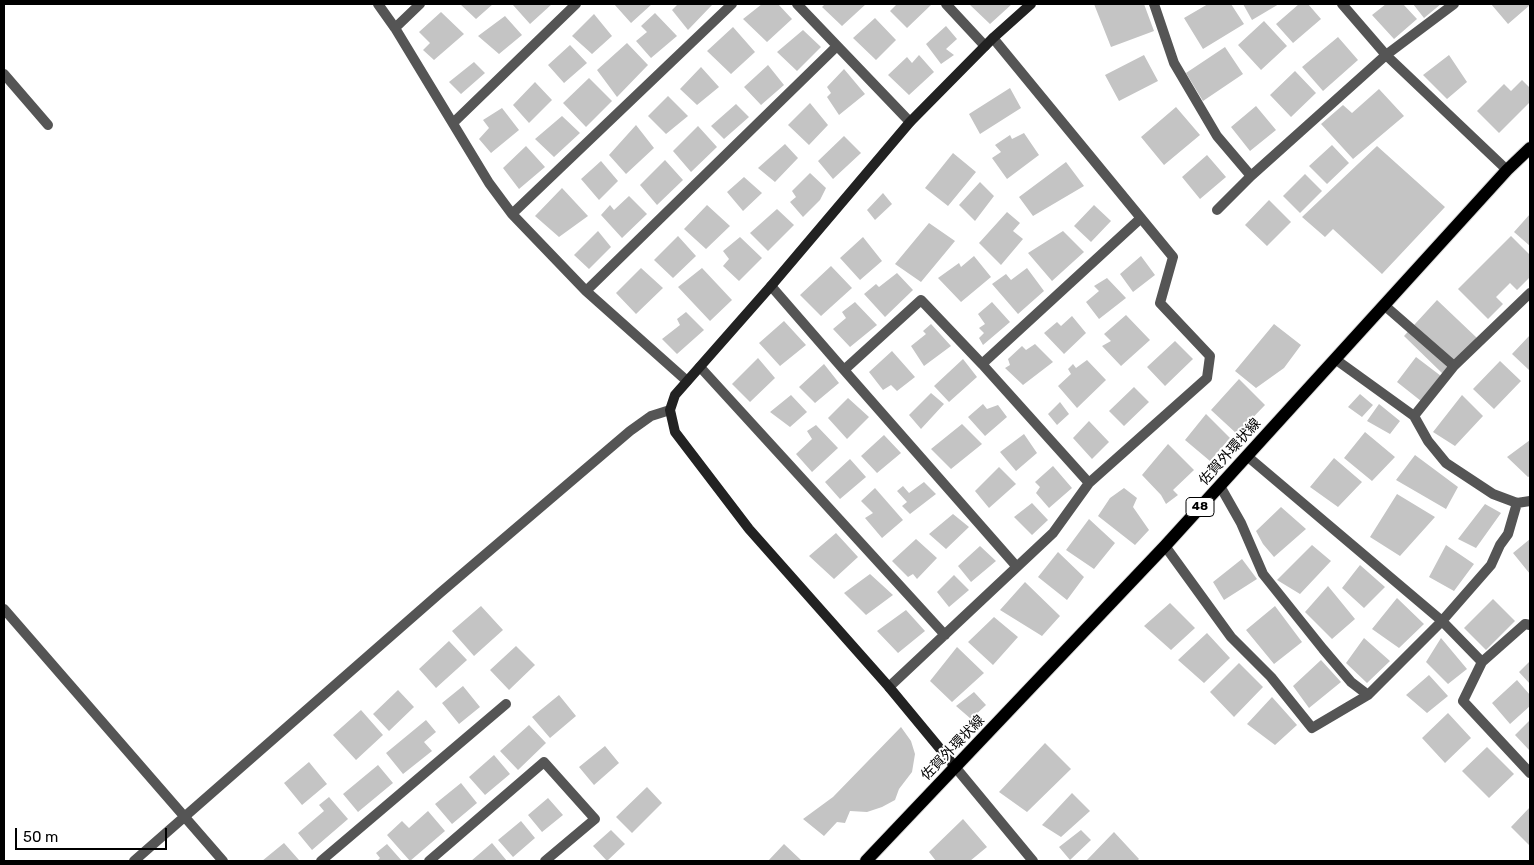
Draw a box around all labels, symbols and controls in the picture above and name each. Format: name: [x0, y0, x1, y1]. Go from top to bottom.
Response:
street label: 佐賀外環状線: [1196, 415, 1264, 489]
road number: 48: [1186, 498, 1214, 516]
street label: 佐賀外環状線: [918, 712, 988, 784]
scale bar: [18, 818, 170, 850]
text: 50 m: [23, 828, 58, 846]

